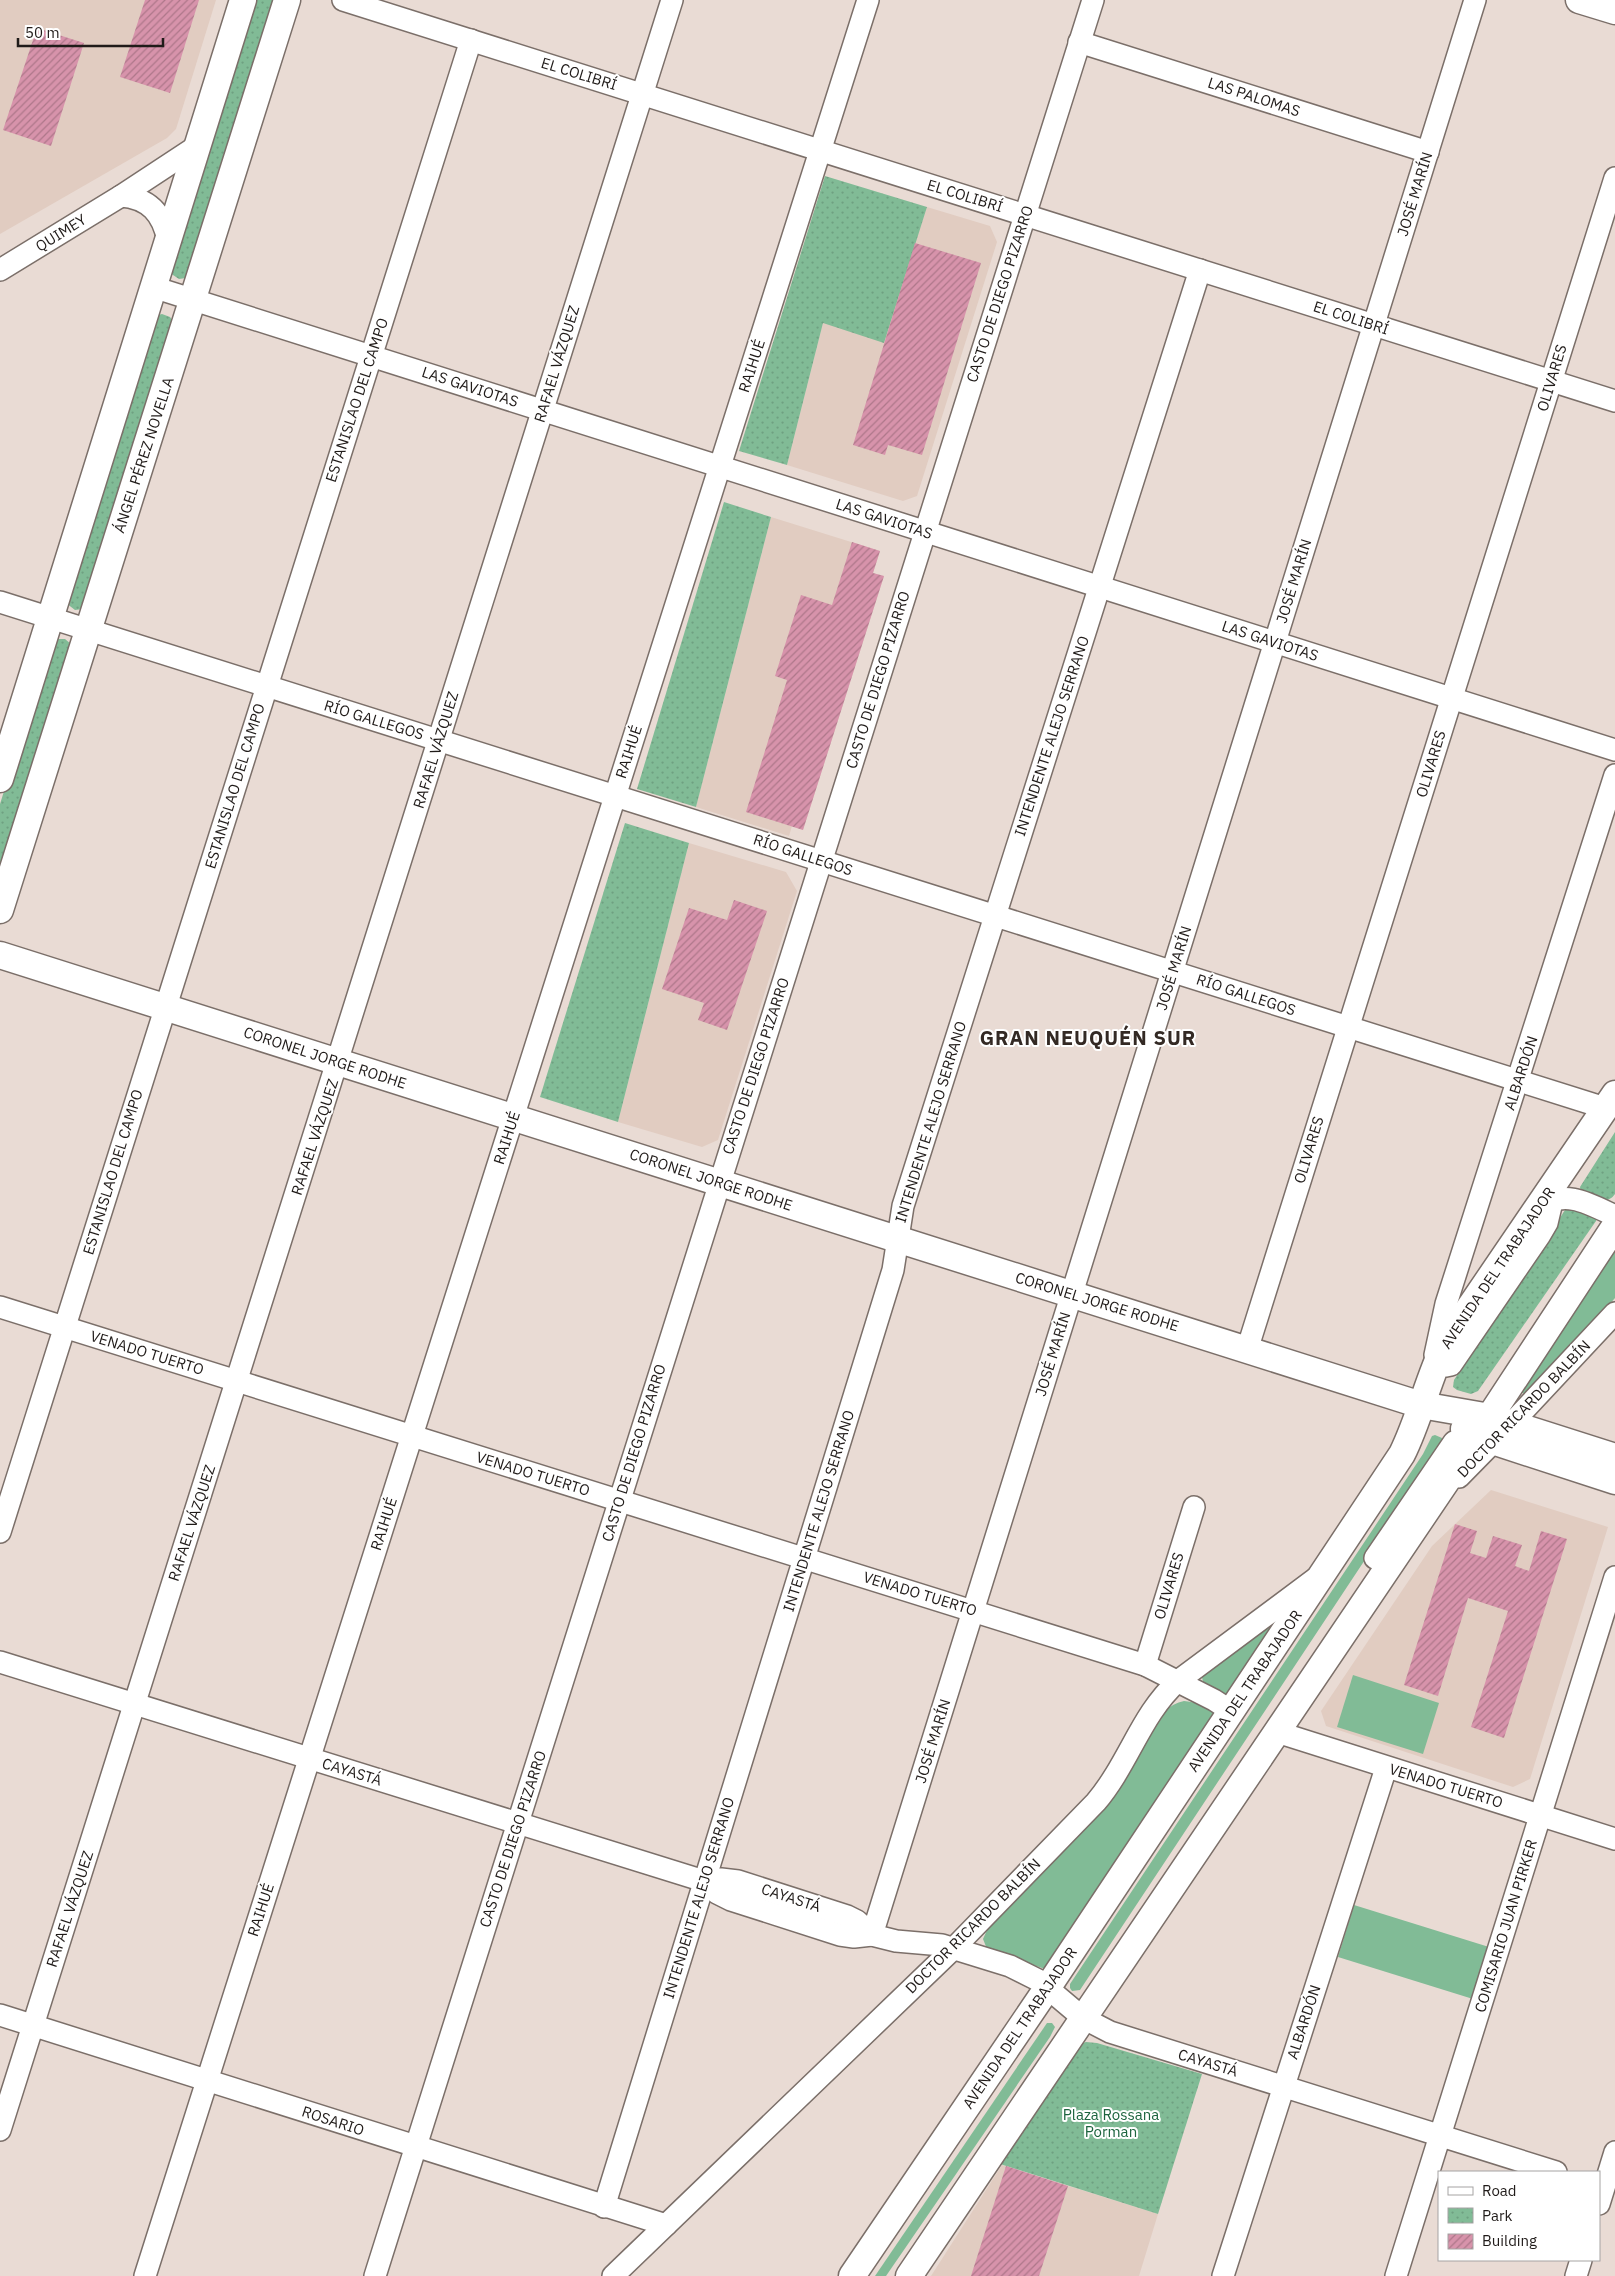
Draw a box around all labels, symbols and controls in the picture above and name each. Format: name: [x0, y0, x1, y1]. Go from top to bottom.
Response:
scale bar: [18, 15, 162, 47]
text: 50 m: [25, 23, 60, 42]
street label: EL COLIBRÍ: [539, 53, 619, 94]
street label: LAS PALOMAS: [1206, 73, 1303, 120]
street label: JOSÉ MARÍN: [1393, 149, 1436, 238]
street label: EL COLIBRÍ: [925, 175, 1005, 216]
street label: CASTO DE DIEGO PIZARRO: [962, 203, 1037, 385]
street label: QUIMEY: [32, 210, 90, 256]
street label: EL COLIBRÍ: [1311, 296, 1391, 339]
street label: RAFAEL VÁZQUEZ: [530, 303, 583, 425]
street label: ESTANISLAO DEL CAMPO: [321, 315, 392, 484]
street label: RAIHUÉ: [734, 337, 769, 395]
street label: OLIVARES: [1532, 342, 1571, 414]
street label: LAS GAVIOTAS: [419, 362, 521, 411]
street label: ÁNGEL PÉREZ NOVELLA: [109, 374, 178, 535]
street label: LAS GAVIOTAS: [833, 494, 935, 543]
street label: JOSÉ MARÍN: [1272, 536, 1315, 625]
street label: CASTO DE DIEGO PIZARRO: [841, 589, 914, 771]
street label: LAS GAVIOTAS: [1219, 616, 1321, 665]
street label: INTENDENTE ALEJO SERRANO: [1010, 633, 1093, 839]
street label: RAFAEL VÁZQUEZ: [409, 689, 462, 811]
street label: RÍO GALLEGOS: [322, 695, 426, 744]
street label: ESTANISLAO DEL CAMPO: [200, 701, 269, 871]
street label: RAIHUÉ: [611, 723, 646, 781]
street label: OLIVARES: [1411, 728, 1450, 800]
street label: RÍO GALLEGOS: [751, 830, 855, 880]
street label: JOSÉ MARÍN: [1152, 923, 1195, 1012]
street label: RÍO GALLEGOS: [1194, 970, 1298, 1020]
street label: CASTO DE DIEGO PIZARRO: [718, 975, 793, 1157]
street label: INTENDENTE ALEJO SERRANO: [891, 1019, 970, 1225]
street label: CORONEL JORGE RODHE: [241, 1022, 409, 1093]
district label: GRAN NEUQUÉN SUR: [980, 1024, 1196, 1051]
street label: ALBARDÓN: [1500, 1033, 1542, 1113]
street label: RAFAEL VÁZQUEZ: [287, 1076, 342, 1197]
street label: ESTANISLAO DEL CAMPO: [78, 1087, 147, 1257]
street label: RAIHUÉ: [489, 1109, 524, 1167]
street label: OLIVARES: [1289, 1114, 1328, 1186]
street label: CORONEL JORGE RODHE: [627, 1144, 795, 1215]
street label: AVENIDA DEL TRABAJADOR: [1436, 1183, 1559, 1352]
street label: CORONEL JORGE RODHE: [1013, 1268, 1181, 1335]
street label: JOSÉ MARÍN: [1031, 1309, 1074, 1398]
street label: VENADO TUERTO: [88, 1326, 206, 1379]
street label: DOCTOR RICARDO BALBÍN: [1453, 1336, 1594, 1481]
street label: CASTO DE DIEGO PIZARRO: [597, 1362, 670, 1544]
street label: INTENDENTE ALEJO SERRANO: [779, 1408, 858, 1614]
street label: VENADO TUERTO: [474, 1447, 592, 1500]
street label: RAFAEL VÁZQUEZ: [164, 1462, 219, 1583]
street label: RAIHUÉ: [366, 1495, 401, 1553]
street label: OLIVARES: [1149, 1550, 1188, 1622]
street label: VENADO TUERTO: [861, 1567, 979, 1620]
street label: AVENIDA DEL TRABAJADOR: [1183, 1606, 1306, 1775]
street label: JOSÉ MARÍN: [911, 1696, 954, 1785]
street label: CASTO DE DIEGO PIZARRO: [475, 1748, 550, 1930]
street label: CAYASTÁ: [320, 1753, 385, 1790]
street label: VENADO TUERTO: [1387, 1759, 1505, 1812]
street label: INTENDENTE ALEJO SERRANO: [659, 1795, 738, 2001]
street label: COMISARIO JUAN PIRKER: [1470, 1837, 1541, 2015]
street label: RAFAEL VÁZQUEZ: [42, 1848, 97, 1969]
street label: DOCTOR RICARDO BALBÍN: [901, 1854, 1044, 1997]
street label: CAYASTÁ: [759, 1879, 824, 1916]
street label: RAIHUÉ: [243, 1881, 278, 1939]
street label: AVENIDA DEL TRABAJADOR: [958, 1943, 1081, 2112]
street label: ALBARDÓN: [1283, 1982, 1325, 2062]
street label: CAYASTÁ: [1176, 2044, 1241, 2081]
street label: ROSARIO: [299, 2102, 367, 2140]
park label: Plaza Rossana Porman: [1063, 2105, 1159, 2141]
legend: [1438, 2171, 1600, 2261]
text: Road: [1482, 2181, 1517, 2200]
text: Park: [1482, 2206, 1512, 2225]
text: Building: [1482, 2231, 1537, 2250]

